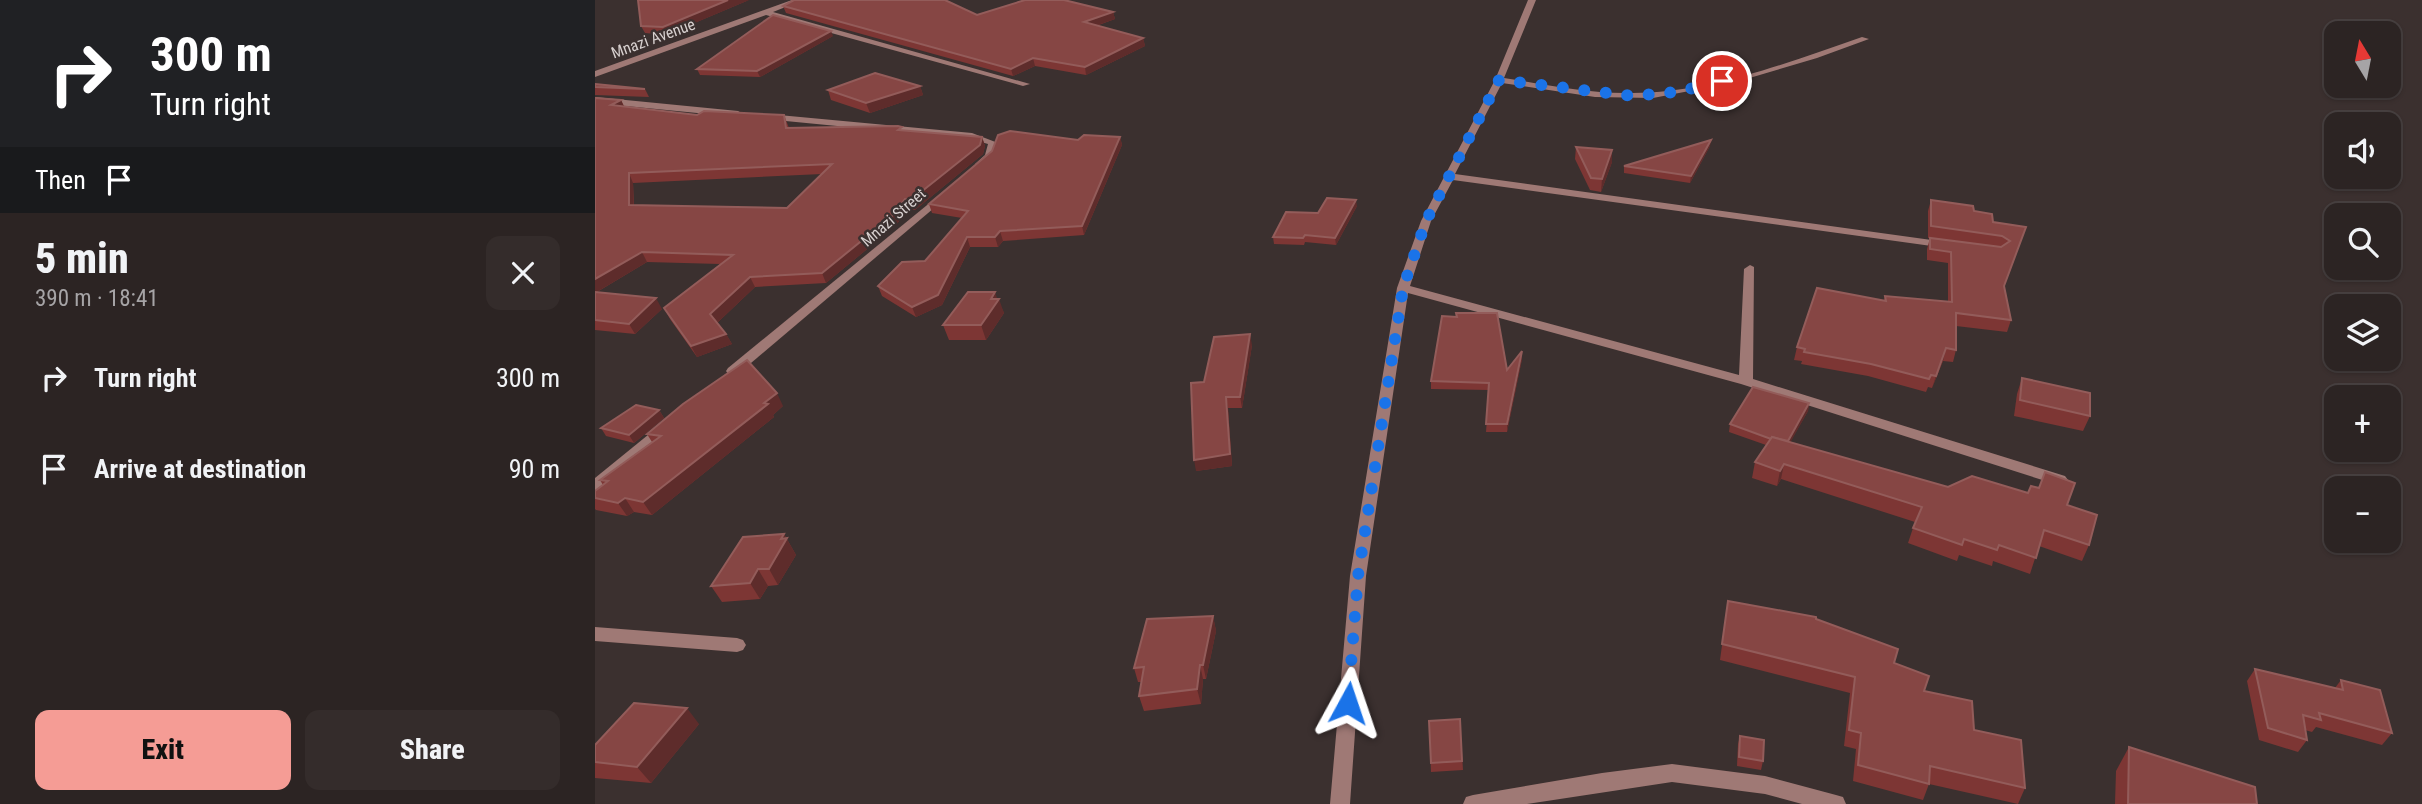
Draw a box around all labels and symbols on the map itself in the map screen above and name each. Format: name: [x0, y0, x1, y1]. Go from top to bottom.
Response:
street label: Mnazi Avenue: [609, 15, 698, 62]
north arrow: [2324, 21, 2401, 98]
pin: [1692, 51, 1752, 111]
street label: Mnazi Street: [857, 184, 930, 251]
position arrow: [1311, 666, 1385, 740]

